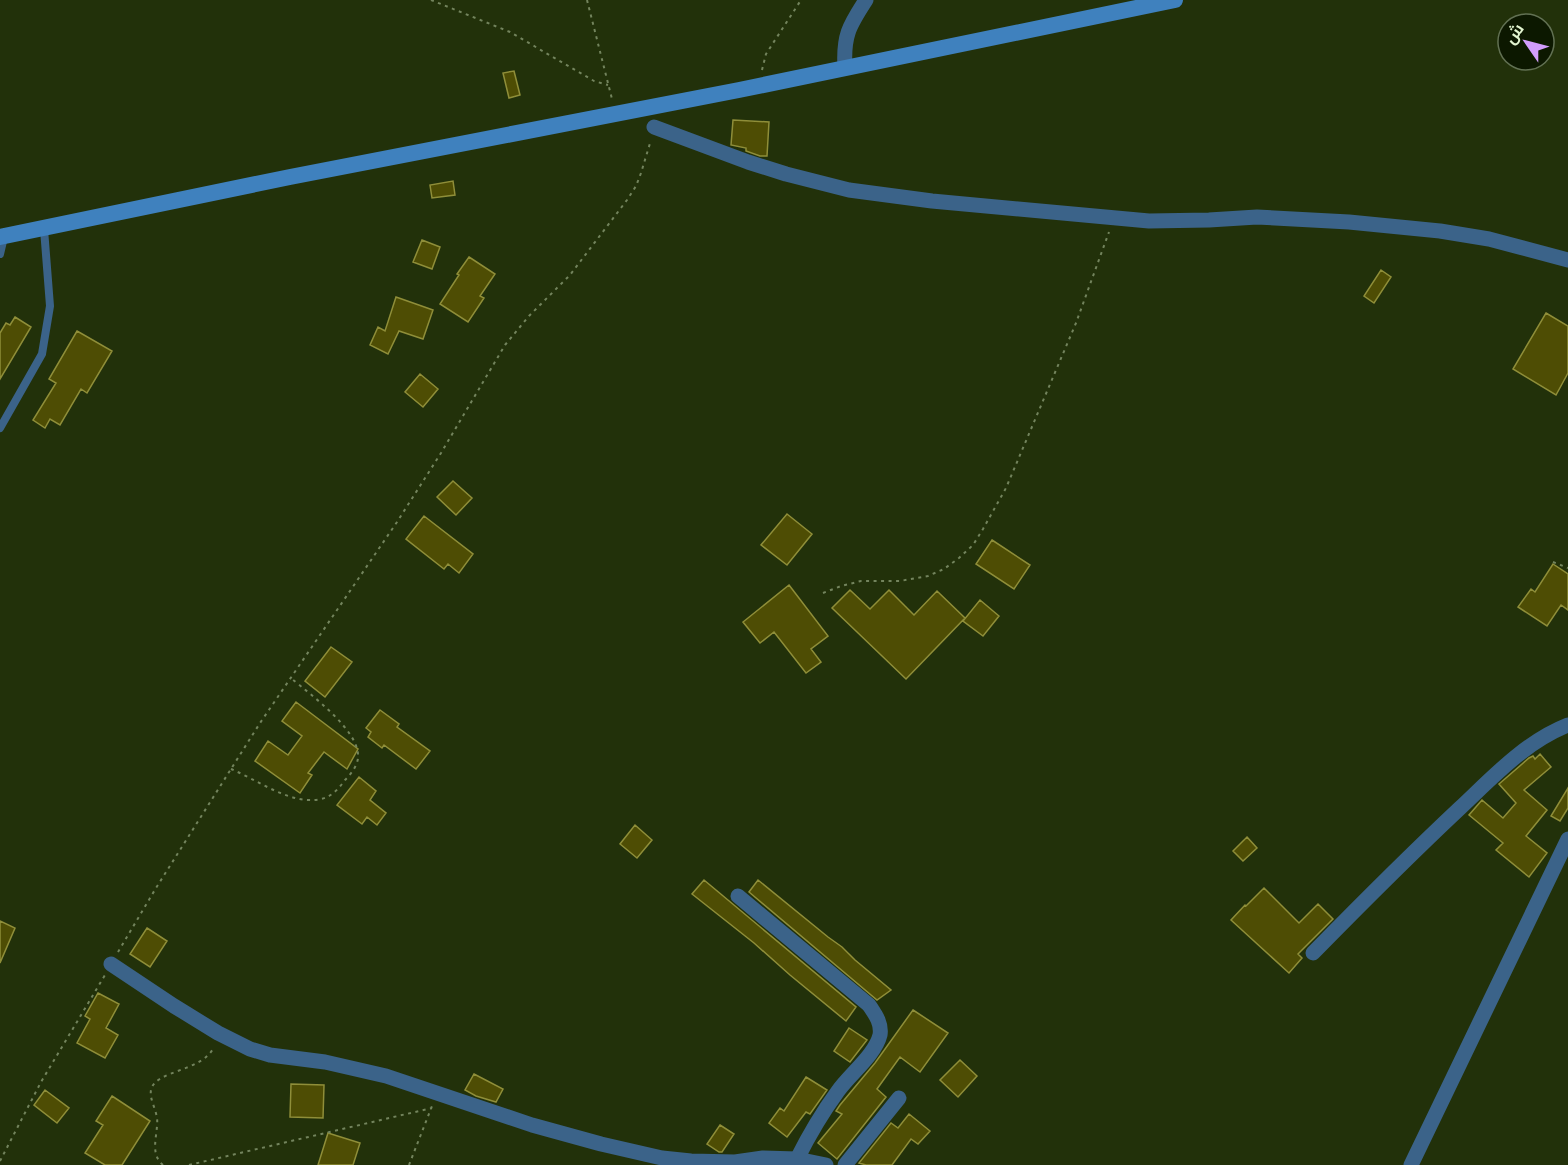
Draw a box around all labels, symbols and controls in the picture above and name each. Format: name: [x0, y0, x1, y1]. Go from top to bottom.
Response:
north arrow: [1496, 12, 1556, 72]
text: ش: [1500, 20, 1528, 48]

